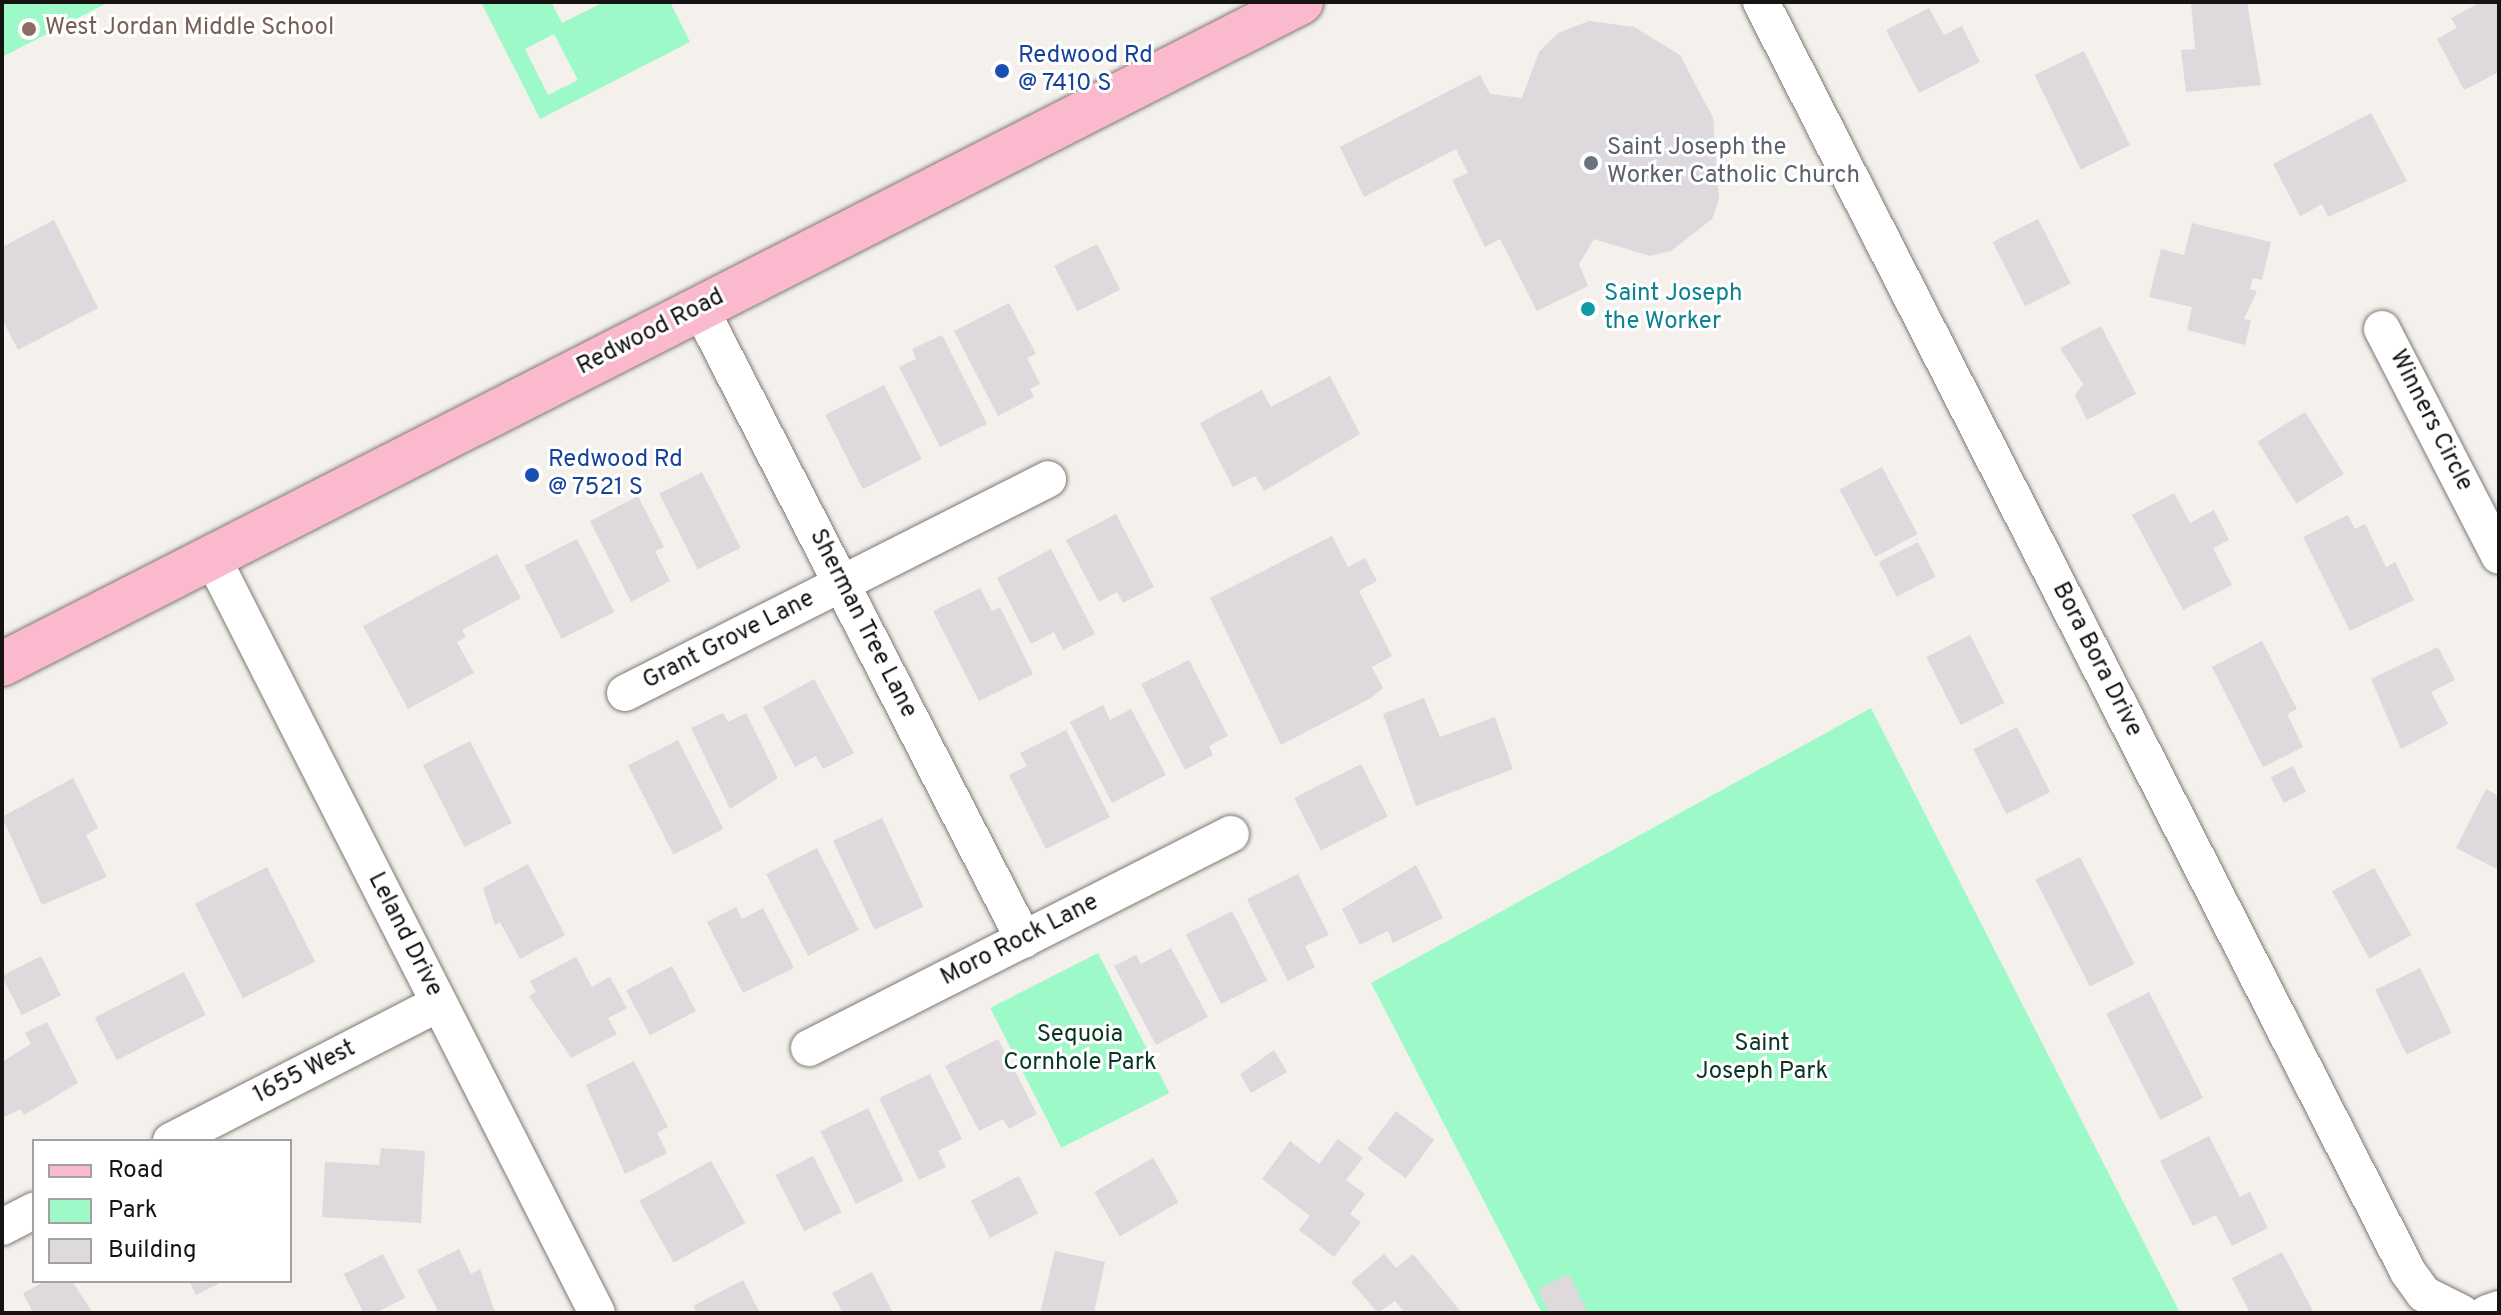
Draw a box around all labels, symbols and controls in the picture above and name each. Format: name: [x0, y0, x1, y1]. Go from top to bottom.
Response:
place label: West Jordan Middle School: [45, 15, 334, 43]
marker: West Jordan Middle School: [20, 20, 38, 38]
place label: Redwood Rd @ 7410 S: [1018, 43, 1153, 99]
marker: Redwood Rd @ 7410 S: [993, 62, 1011, 80]
place label: Saint Joseph the Worker Catholic Church: [1607, 135, 1860, 191]
marker: Saint Joseph the Worker Catholic Church: [1582, 154, 1600, 172]
place label: Saint Joseph the Worker: [1604, 281, 1742, 337]
street label: Redwood Road: [573, 284, 729, 382]
marker: Saint Joseph the Worker: [1579, 300, 1597, 318]
street label: Winners Circle: [2382, 346, 2478, 496]
place label: Redwood Rd @ 7521 S: [548, 447, 683, 503]
marker: Redwood Rd @ 7521 S: [523, 466, 541, 484]
street label: Sherman Tree Lane: [802, 524, 922, 724]
street label: Bora Bora Drive: [2045, 578, 2147, 742]
street label: Grant Grove Lane: [638, 585, 820, 697]
street label: Leland Drive: [360, 868, 448, 1002]
street label: Moro Rock Lane: [936, 889, 1104, 993]
park label: Sequoia Cornhole Park: [1003, 1022, 1157, 1078]
park label: Saint Joseph Park: [1696, 1031, 1828, 1087]
street label: 1655 West: [249, 1035, 361, 1111]
legend: [32, 1139, 292, 1283]
text: Road: [108, 1156, 164, 1186]
text: Park: [108, 1196, 158, 1226]
text: Building: [108, 1236, 197, 1266]

